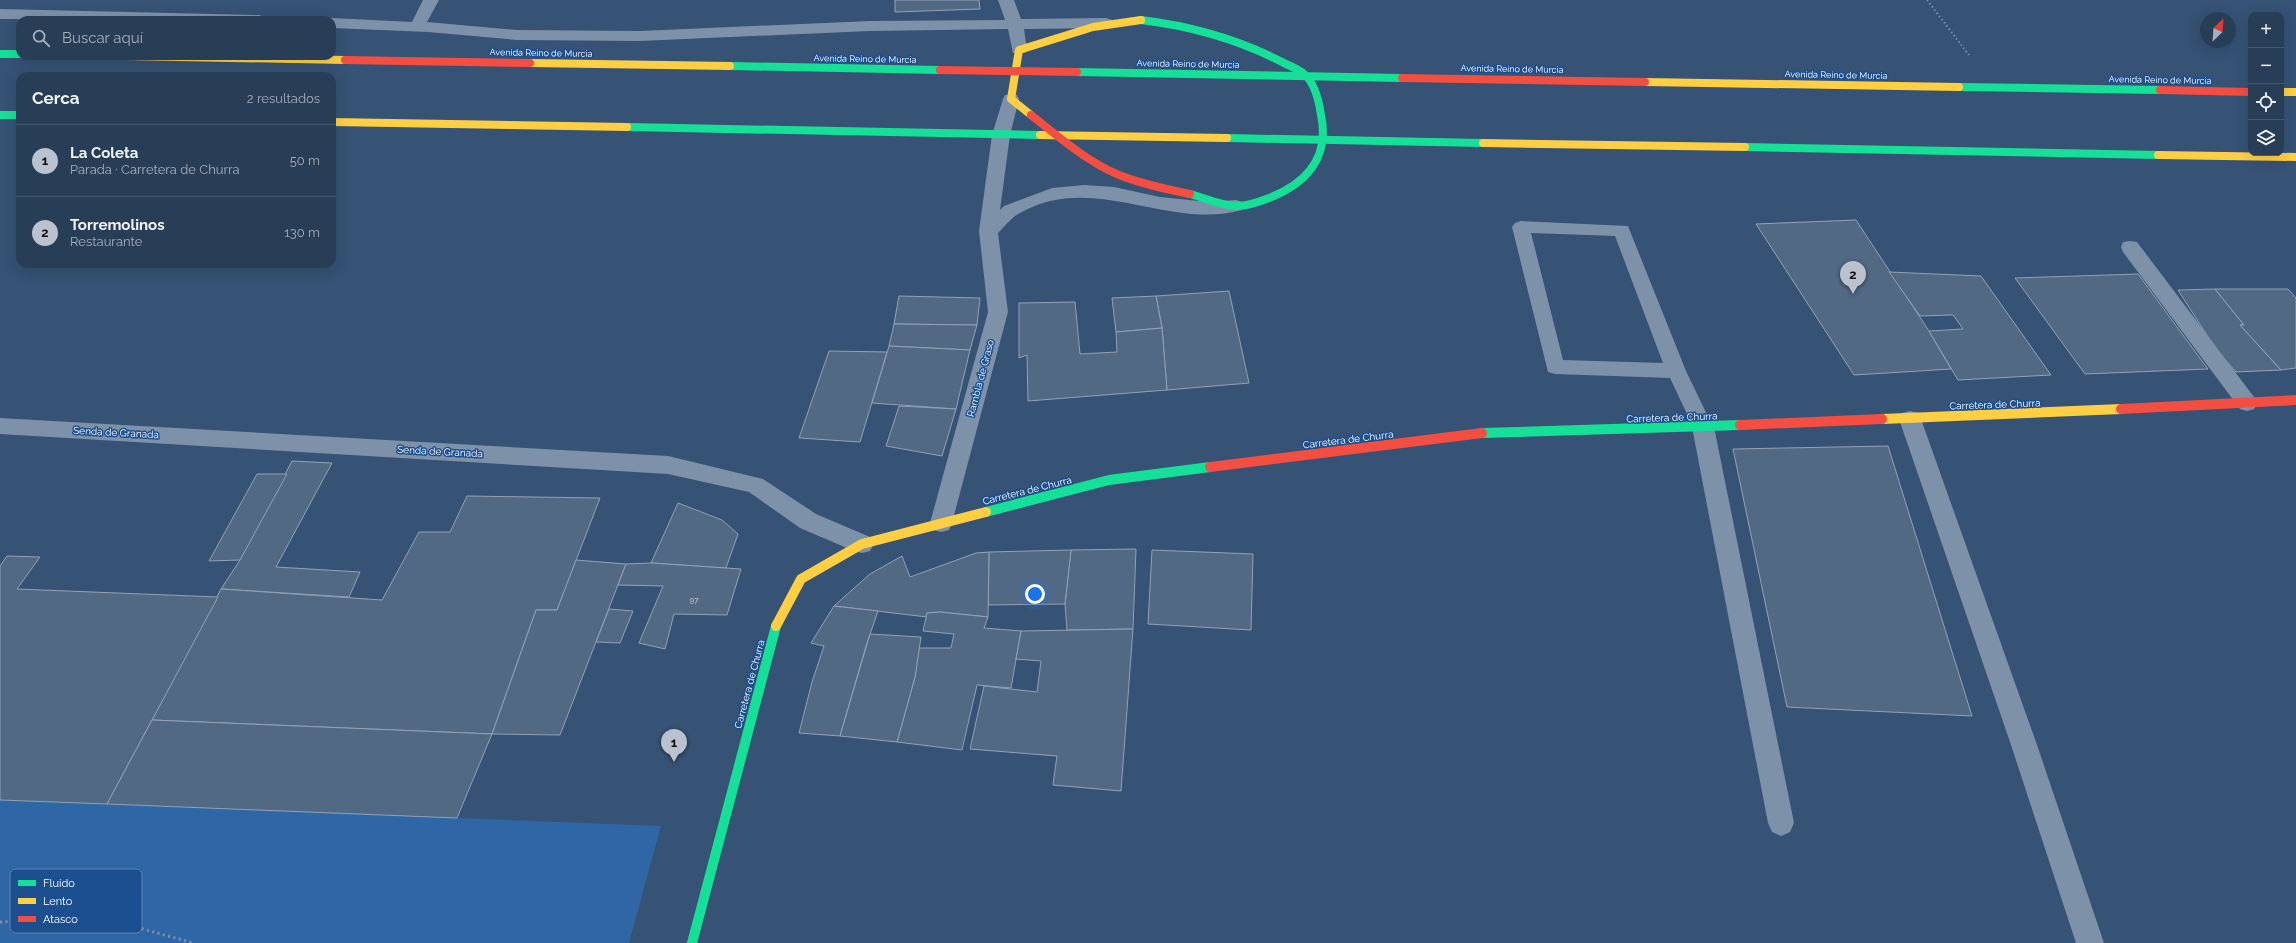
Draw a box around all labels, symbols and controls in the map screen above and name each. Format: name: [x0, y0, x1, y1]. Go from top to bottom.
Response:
north arrow: [2200, 12, 2236, 48]
map controls: [2248, 12, 2284, 156]
button: +: [2248, 12, 2284, 48]
search box: [16, 16, 336, 60]
icon: search: [30, 27, 52, 49]
text: Buscar aquí: [62, 29, 143, 47]
street label: Avenida Reino de Murcia: [490, 47, 593, 59]
button: −: [2248, 48, 2284, 84]
street label: Avenida Reino de Murcia: [814, 53, 917, 65]
street label: Avenida Reino de Murcia: [1137, 58, 1240, 70]
street label: Avenida Reino de Murcia: [1461, 63, 1564, 75]
street label: Avenida Reino de Murcia: [1785, 69, 1888, 81]
street label: Avenida Reino de Murcia: [2109, 74, 2212, 86]
button: locate: [2248, 84, 2284, 120]
text: Cerca: [32, 88, 80, 108]
text: 2 resultados: [247, 91, 320, 106]
button: layers: [2248, 120, 2284, 156]
text: La Coleta: [70, 144, 138, 162]
text: 1: [42, 153, 48, 168]
text: 50 m: [290, 153, 320, 168]
text: Parada · Carretera de Churra: [70, 162, 240, 177]
text: Torremolinos: [70, 216, 165, 234]
text: 2: [41, 225, 49, 240]
text: 130 m: [284, 225, 320, 240]
text: Restaurante: [70, 234, 142, 249]
pin: 2: [1840, 261, 1866, 294]
street label: Rambla de Graso: [965, 338, 996, 418]
street label: Carretera de Churra: [1949, 397, 2041, 412]
street label: Carretera de Churra: [1626, 410, 1718, 425]
street label: Senda de Granada: [73, 425, 159, 440]
street label: Carretera de Churra: [1302, 428, 1394, 451]
street label: Senda de Granada: [397, 444, 483, 459]
street label: Carretera de Churra: [981, 474, 1073, 507]
your location: [1025, 584, 1045, 604]
house number: 97: [690, 595, 699, 605]
street label: Carretera de Churra: [732, 639, 767, 730]
pin: 1: [661, 729, 687, 762]
legend: [10, 869, 142, 933]
text: Fluido: [43, 877, 75, 890]
text: Lento: [43, 895, 73, 908]
text: Atasco: [43, 913, 78, 926]

